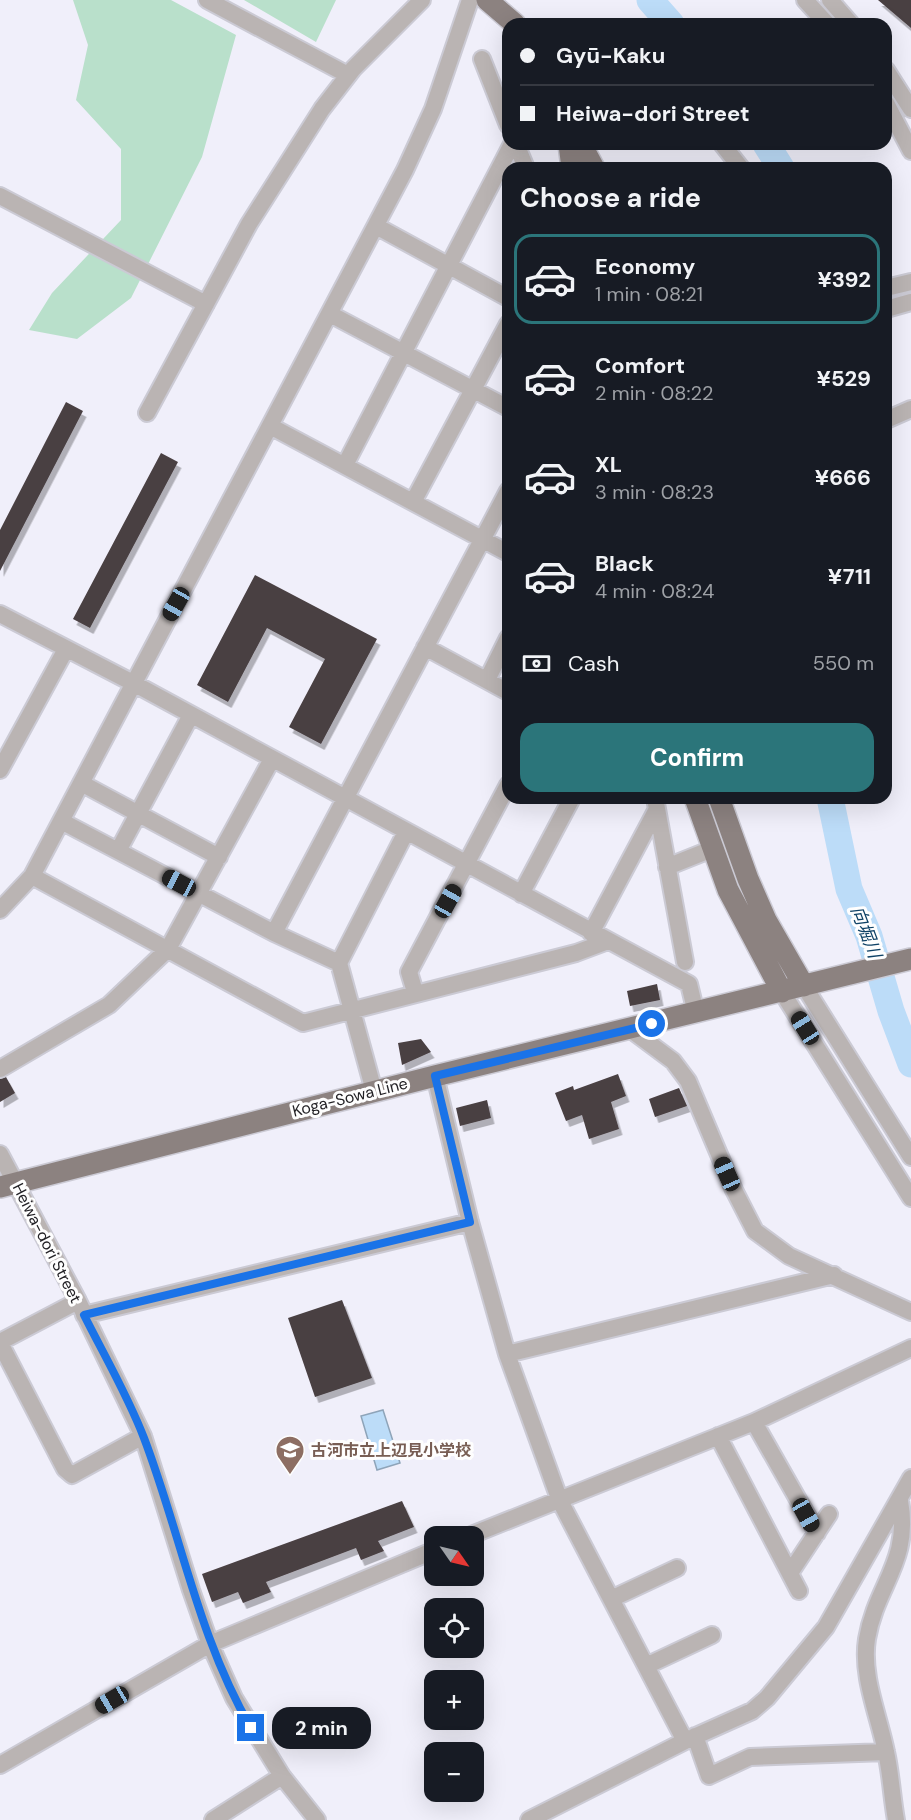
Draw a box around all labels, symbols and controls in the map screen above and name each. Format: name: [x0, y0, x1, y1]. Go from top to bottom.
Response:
text: Gyū-Kaku: [556, 41, 665, 70]
text: Heiwa-dori Street: [556, 99, 750, 128]
text: Choose a ride: [520, 180, 701, 215]
icon: car: [523, 252, 577, 306]
text: Economy: [595, 252, 695, 281]
text: ¥392: [817, 265, 871, 294]
text: 1 min · 08:21: [595, 281, 703, 307]
icon: car: [523, 351, 577, 405]
text: Comfort: [595, 351, 685, 380]
text: ¥529: [817, 364, 871, 393]
text: 2 min · 08:22: [595, 380, 713, 406]
icon: car: [523, 450, 577, 504]
text: XL: [595, 450, 622, 479]
text: ¥666: [815, 463, 871, 492]
text: 3 min · 08:23: [595, 479, 714, 505]
icon: car: [523, 549, 577, 603]
text: Black: [595, 549, 654, 578]
text: ¥711: [828, 562, 871, 591]
text: 4 min · 08:24: [595, 578, 714, 604]
car: [159, 584, 193, 624]
icon: cash: [520, 647, 553, 680]
text: Cash: [568, 649, 619, 678]
text: 550 m: [813, 650, 874, 676]
button: Confirm: [520, 723, 874, 792]
car: [159, 867, 199, 899]
car: [431, 881, 465, 921]
water label: 向堀川: [845, 902, 888, 963]
car: [788, 1008, 822, 1048]
route start: [638, 1010, 665, 1037]
street label: Koga-Sowa Line: [290, 1073, 410, 1121]
car: [711, 1154, 743, 1194]
street label: Heiwa-dori Street: [8, 1179, 86, 1307]
school or university icon: 古河市立上辺見小学校: [274, 1434, 306, 1476]
place label: 古河市立上辺見小学校: [311, 1440, 471, 1461]
car: [789, 1495, 823, 1535]
north arrow: [424, 1526, 484, 1586]
map controls: [424, 1526, 484, 1802]
button: locate: [424, 1598, 484, 1658]
button: +: [424, 1670, 484, 1730]
car: [92, 1683, 132, 1717]
callout: 2 min: [272, 1707, 371, 1749]
route end: [237, 1714, 264, 1741]
text: 2 min: [295, 1715, 348, 1741]
button: −: [424, 1742, 484, 1802]

